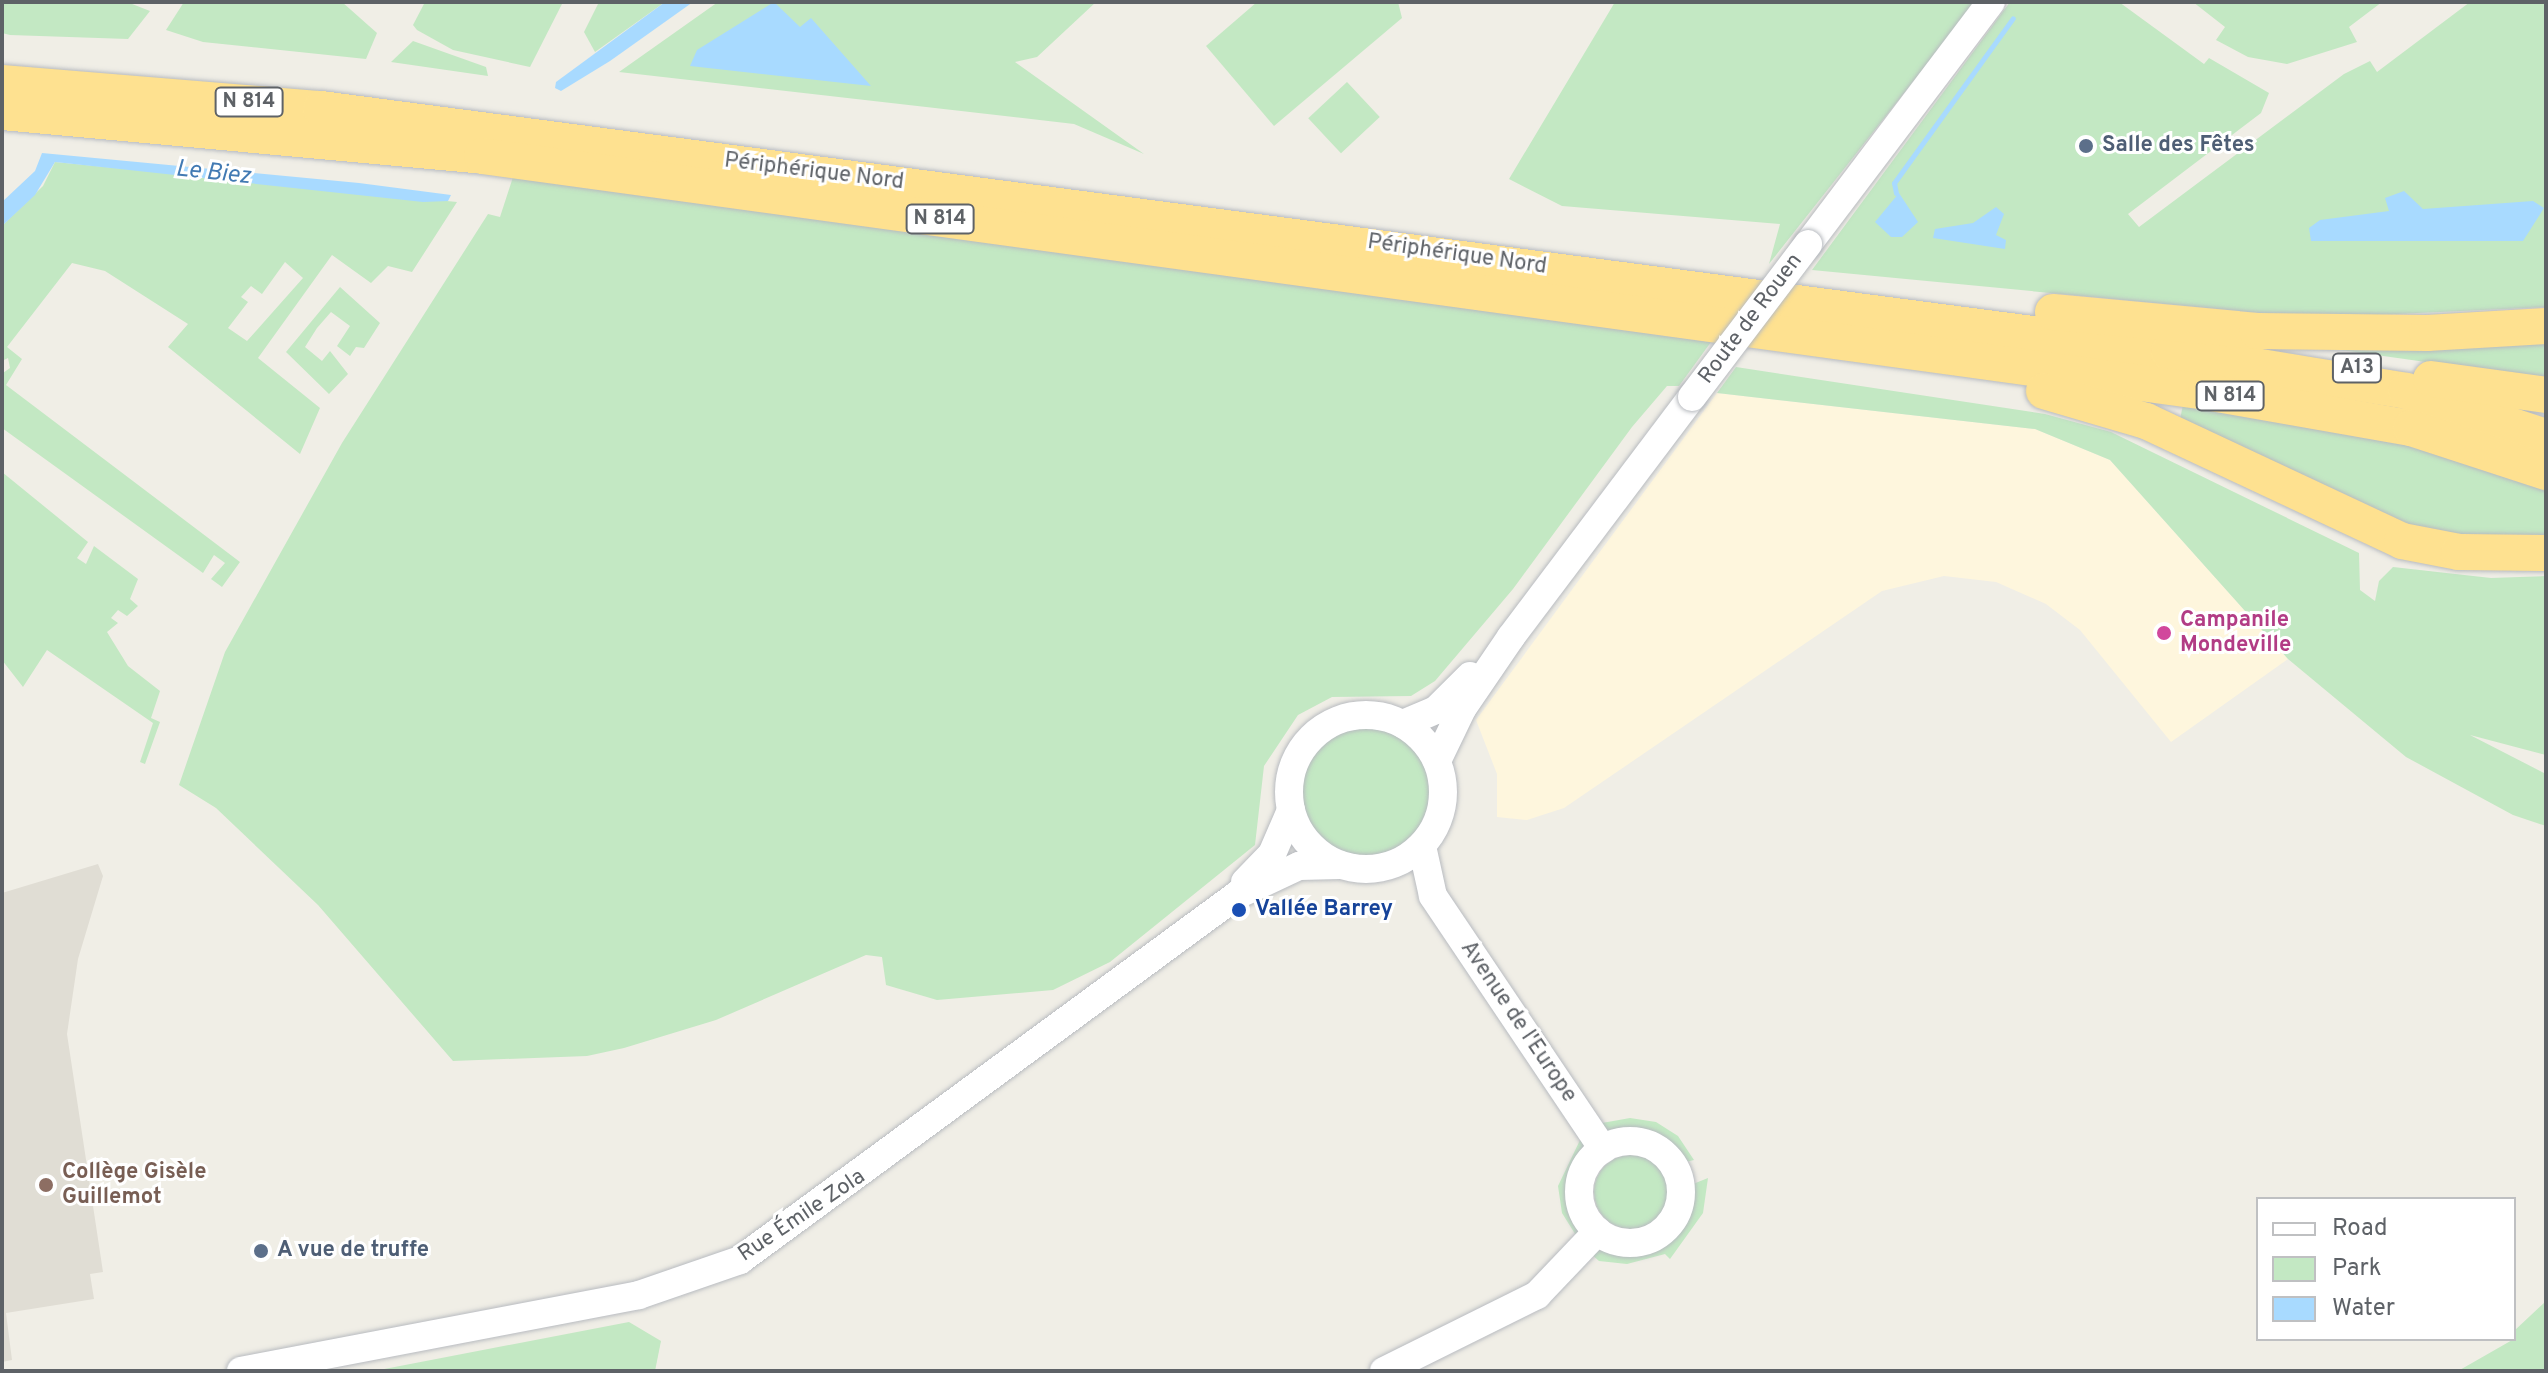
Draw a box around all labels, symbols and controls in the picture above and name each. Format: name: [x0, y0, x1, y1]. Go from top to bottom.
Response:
road number: N 814: [213, 86, 285, 118]
place label: Salle des Fêtes: [2102, 133, 2255, 159]
marker: Salle des Fêtes: [2077, 137, 2095, 155]
street label: Périphérique Nord: [723, 148, 905, 196]
water label: Le Biez: [174, 156, 252, 192]
road number: N 814: [904, 203, 976, 235]
street label: Périphérique Nord: [1366, 229, 1548, 281]
street label: Route de Rouen: [1693, 249, 1809, 389]
road number: A13: [2331, 352, 2383, 384]
road number: N 814: [2194, 380, 2266, 412]
place label: Campanile Mondeville: [2180, 607, 2291, 658]
marker: Campanile Mondeville: [2155, 624, 2173, 642]
place label: Vallée Barrey: [1255, 897, 1393, 923]
marker: Vallée Barrey: [1230, 901, 1248, 919]
street label: Avenue de l'Europe: [1454, 936, 1582, 1108]
place label: Collège Gisèle Guillemot: [62, 1159, 206, 1210]
street label: Rue Émile Zola: [734, 1164, 870, 1268]
marker: Collège Gisèle Guillemot: [37, 1176, 55, 1194]
legend: [2256, 1197, 2516, 1341]
text: Road: [2332, 1214, 2388, 1244]
place label: A vue de truffe: [277, 1238, 430, 1264]
marker: A vue de truffe: [252, 1242, 270, 1260]
text: Park: [2332, 1254, 2382, 1284]
text: Water: [2332, 1294, 2395, 1324]

